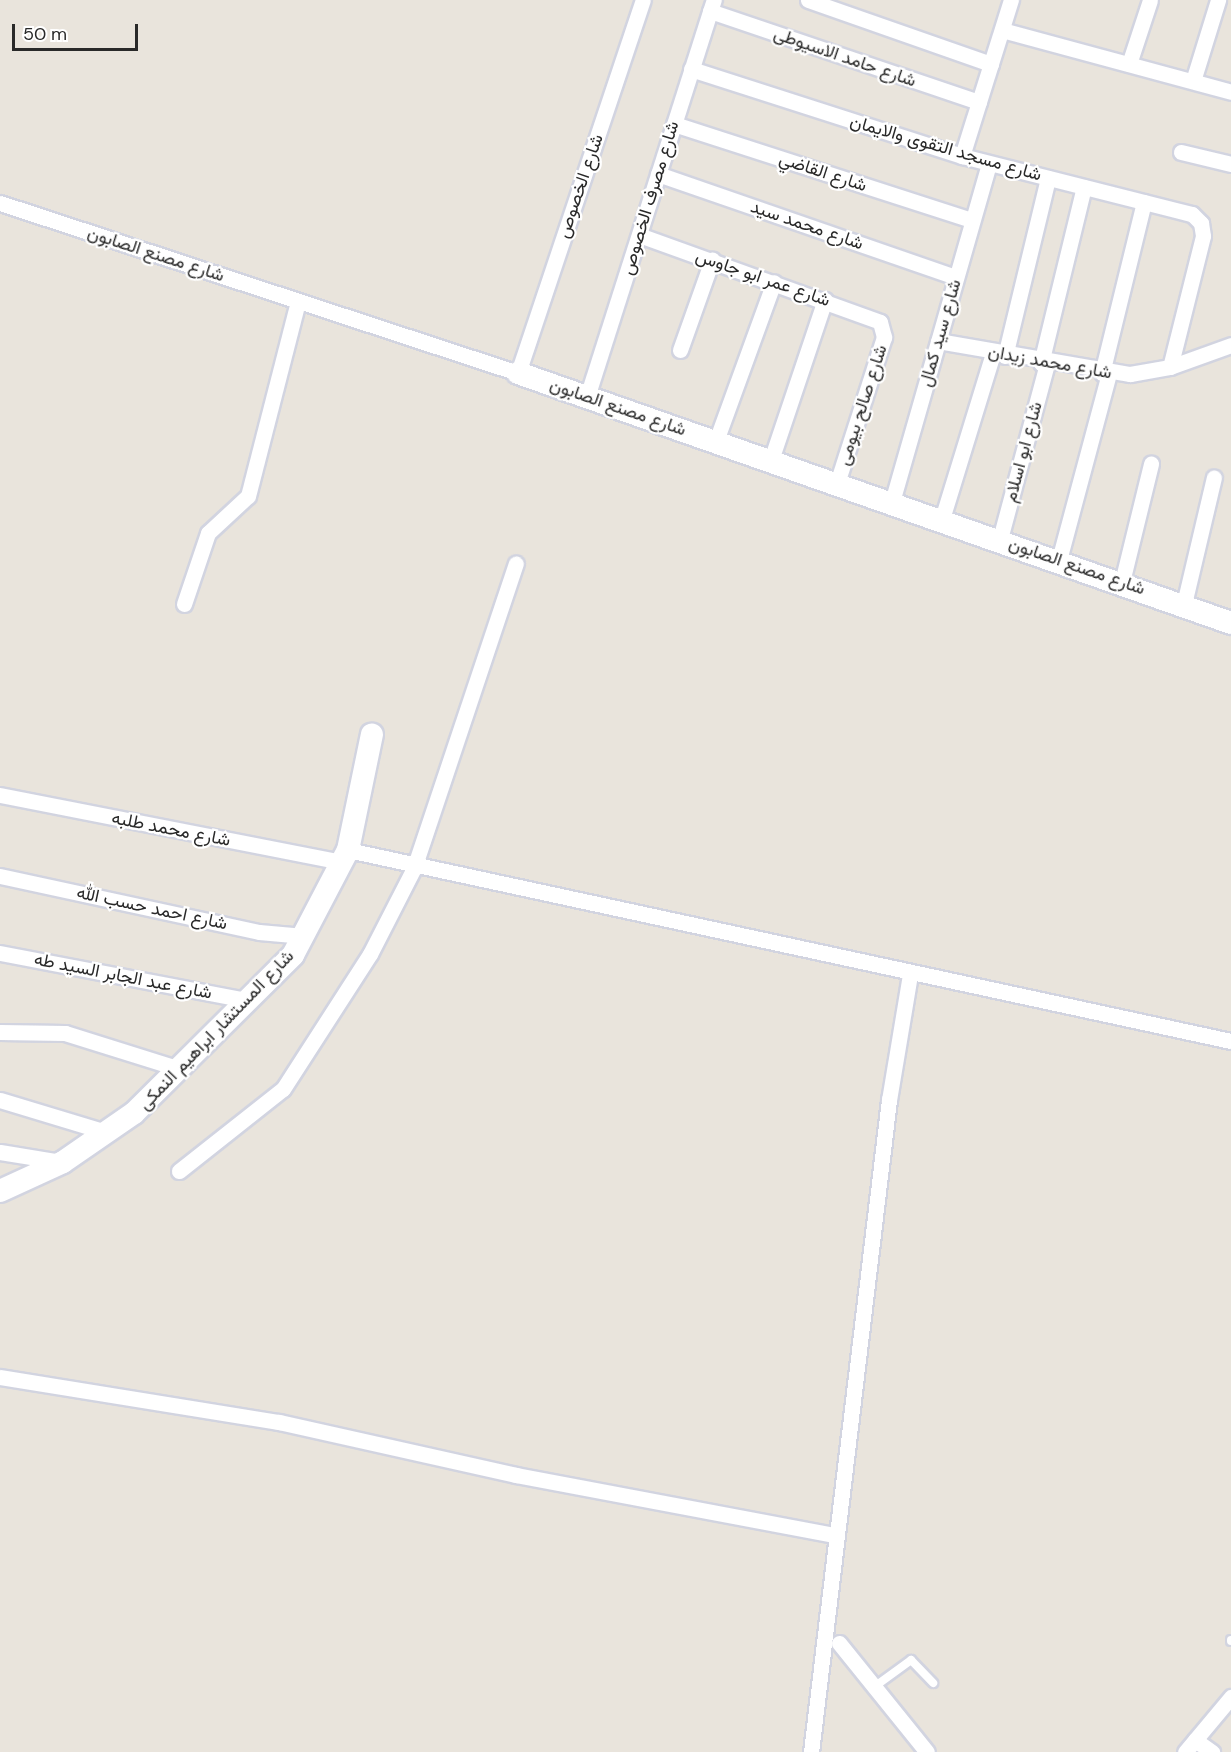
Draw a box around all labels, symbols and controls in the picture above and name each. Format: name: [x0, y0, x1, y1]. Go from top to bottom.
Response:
scale bar: [15, 12, 141, 50]
text: 50 m: [23, 22, 67, 46]
street label: شارع حامد الاسيوطى: [771, 22, 919, 92]
street label: شارع مسجد التقوى والايمان: [848, 110, 1044, 186]
street label: شارع مصرف الخصوص: [616, 118, 684, 278]
street label: شارع الخصوص: [552, 131, 608, 241]
street label: شارع القاضي: [777, 148, 869, 196]
street label: شارع محمد سيد: [748, 196, 866, 254]
street label: شارع مصنع الصابون: [85, 222, 227, 286]
street label: شارع عمر ابو جاوس: [693, 245, 833, 311]
street label: شارع سيد كمال: [914, 277, 966, 389]
street label: شارع محمد زيدان: [986, 340, 1114, 384]
street label: شارع صالح بيومى: [832, 342, 892, 468]
street label: شارع مصنع الصابون: [547, 374, 689, 440]
street label: شارع ابو اسلام: [999, 399, 1047, 505]
street label: شارع مصنع الصابون: [1006, 533, 1148, 599]
street label: شارع محمد طلبه: [110, 807, 232, 851]
street label: شارع احمد حسب الله: [75, 881, 229, 935]
street label: شارع المستشار ابراهيم النمكى: [134, 945, 298, 1115]
street label: شارع عبد الجابر السيد طه: [32, 948, 214, 1004]

